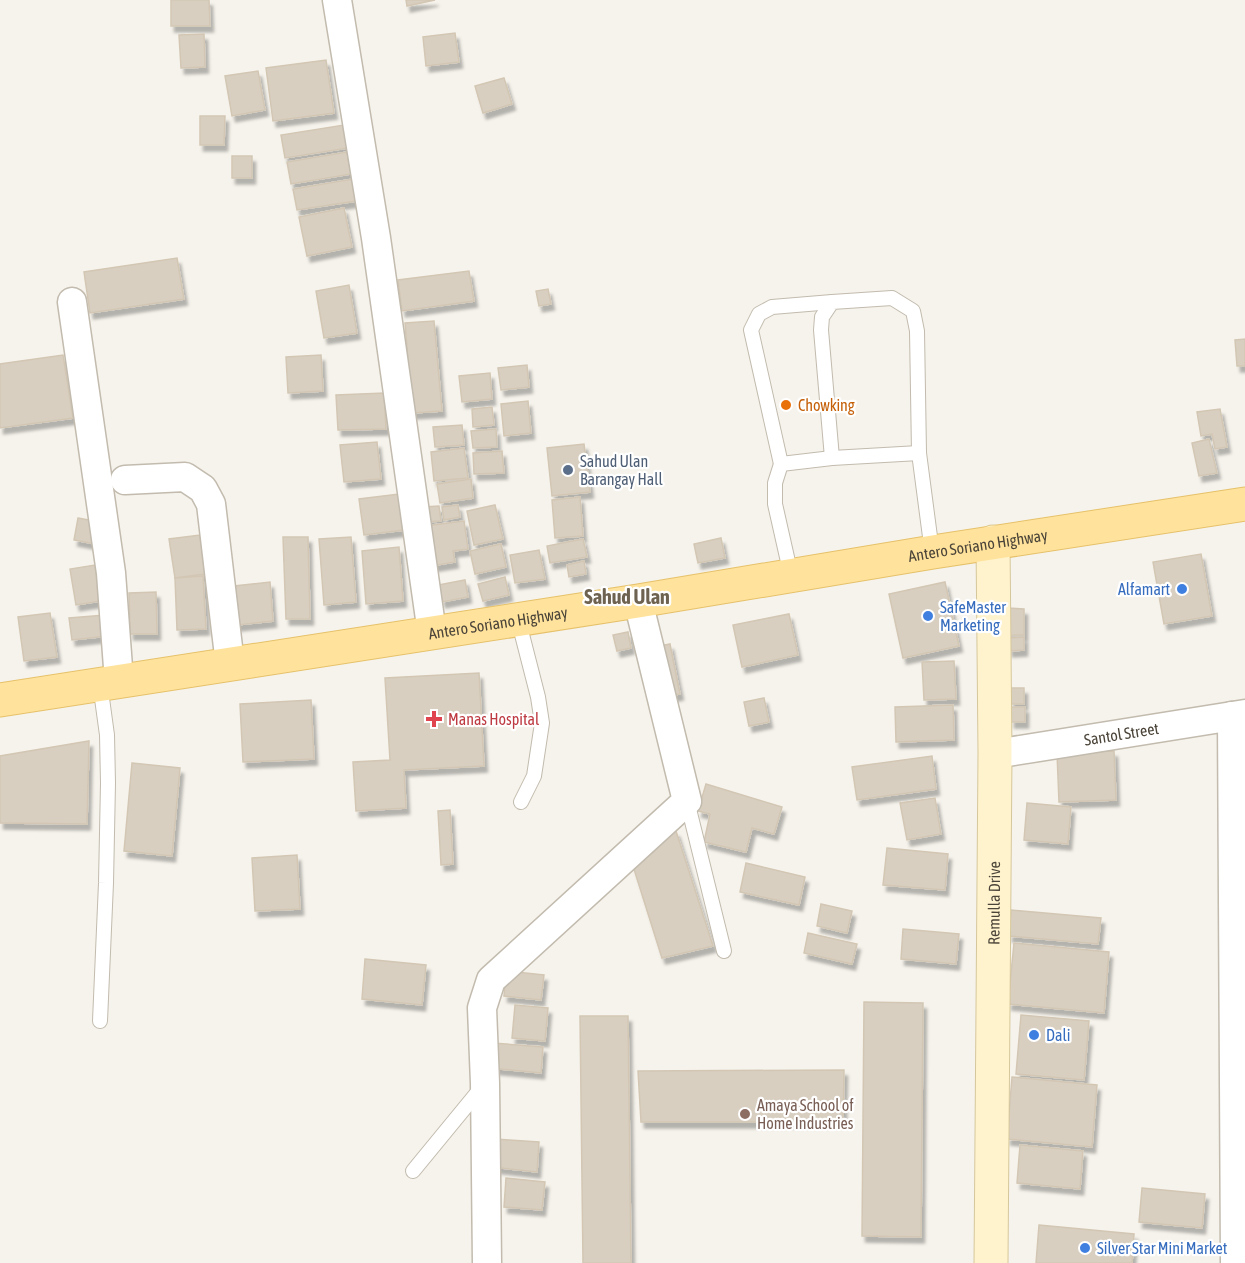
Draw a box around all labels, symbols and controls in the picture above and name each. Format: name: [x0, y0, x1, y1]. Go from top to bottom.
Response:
place label: Chowking: [798, 396, 855, 415]
marker: Chowking: [779, 398, 793, 412]
place label: Sahud Ulan Barangay Hall: [580, 452, 663, 489]
marker: Sahud Ulan Barangay Hall: [561, 463, 575, 477]
street label: Antero Soriano Highway: [907, 525, 1049, 565]
place label: Alfamart: [1118, 580, 1170, 598]
marker: Alfamart: [1175, 582, 1189, 596]
district label: Sahud Ulan: [584, 585, 670, 608]
place label: SafeMaster Marketing: [940, 598, 1006, 635]
street label: Antero Soriano Highway: [427, 603, 569, 642]
marker: SafeMaster Marketing: [921, 609, 935, 623]
marker: Manas Hospital: [425, 710, 443, 728]
place label: Manas Hospital: [448, 710, 540, 729]
street label: Santol Street: [1083, 719, 1160, 749]
street label: Remulla Drive: [985, 861, 1003, 945]
place label: Dali: [1046, 1026, 1070, 1044]
marker: Dali: [1027, 1028, 1041, 1042]
place label: Amaya School of Home Industries: [757, 1096, 854, 1132]
marker: Amaya School of Home Industries: [738, 1107, 752, 1121]
place label: Silver Star Mini Market: [1097, 1239, 1228, 1257]
marker: Silver Star Mini Market: [1078, 1241, 1092, 1255]

